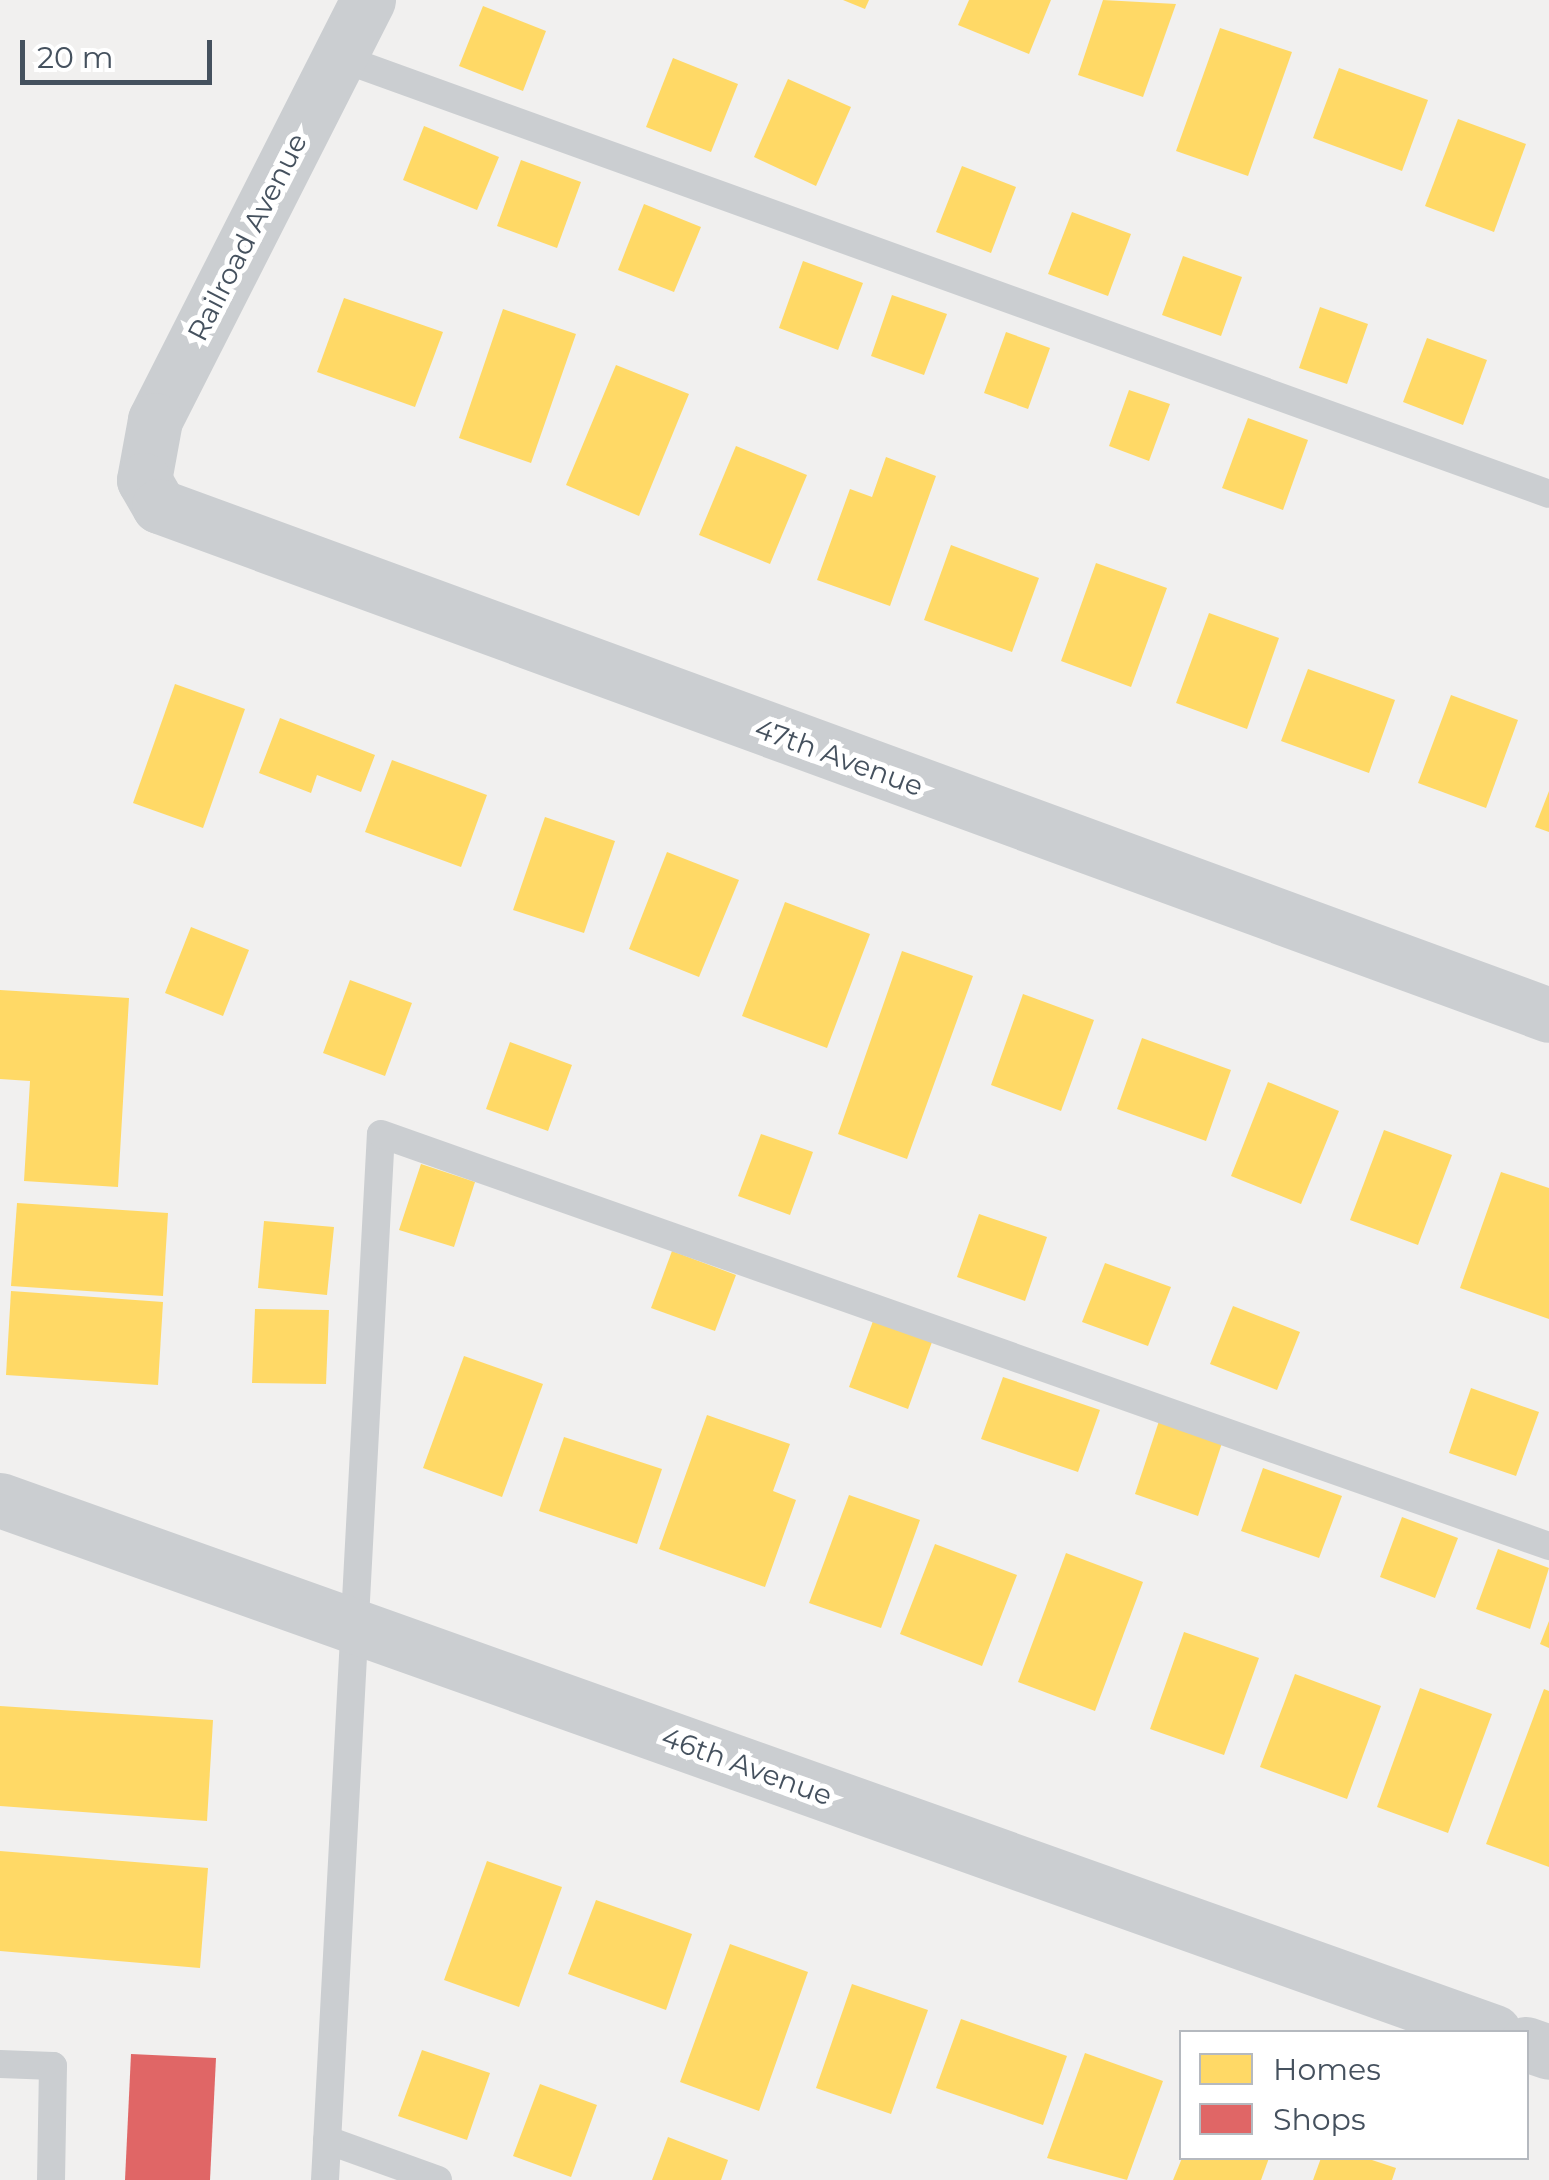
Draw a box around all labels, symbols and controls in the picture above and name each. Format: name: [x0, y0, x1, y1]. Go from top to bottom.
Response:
scale bar: [25, 20, 218, 82]
text: 20 m: [37, 39, 114, 76]
street label: Railroad Avenue: [180, 128, 314, 346]
street label: 47th Avenue: [750, 711, 928, 803]
street label: 46th Avenue: [657, 1720, 837, 1812]
legend: [1179, 2030, 1529, 2160]
text: Homes: [1273, 2051, 1381, 2088]
text: Shops: [1273, 2101, 1366, 2138]

